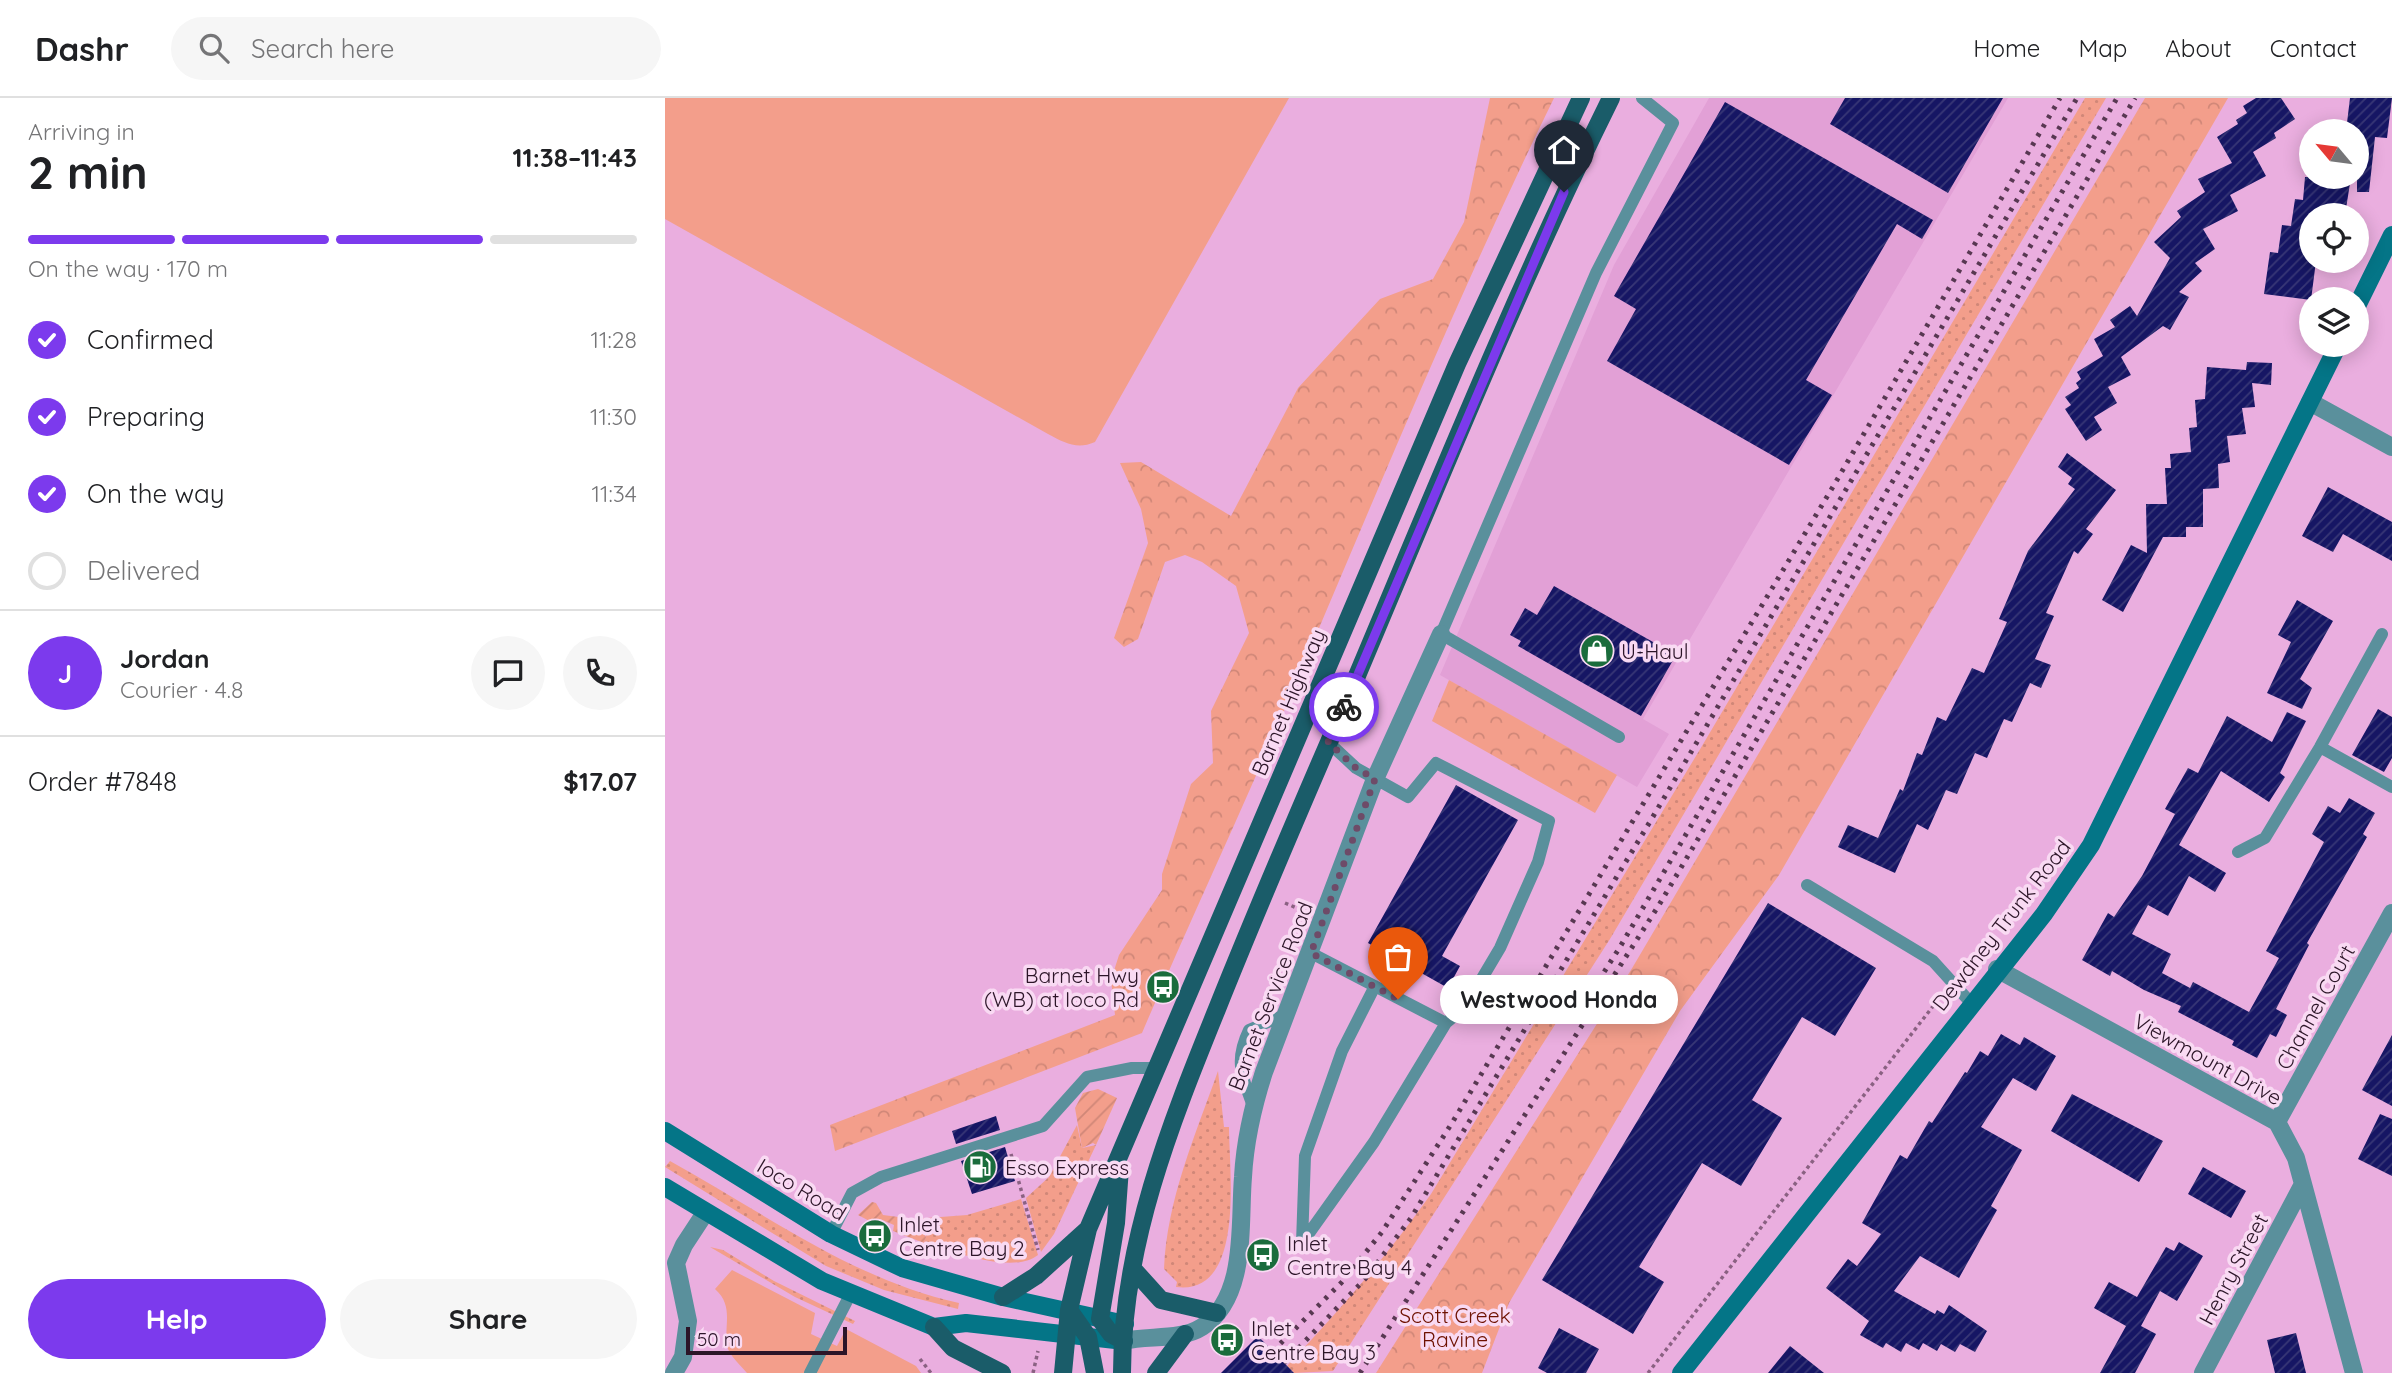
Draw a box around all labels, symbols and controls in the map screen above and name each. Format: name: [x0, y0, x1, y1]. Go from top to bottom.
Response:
search box: [171, 17, 661, 80]
text: Dashr: [35, 28, 129, 69]
icon: search: [195, 29, 233, 67]
text: Search here: [251, 32, 394, 65]
text: Home: [1973, 33, 2040, 63]
text: Map: [2078, 33, 2127, 63]
text: About: [2165, 33, 2232, 63]
text: Contact: [2270, 33, 2357, 63]
text: Arriving in: [28, 117, 135, 146]
north arrow: [2299, 119, 2369, 189]
map controls: [2299, 119, 2369, 357]
pin: [1534, 120, 1594, 192]
icon: home: [1545, 131, 1583, 169]
text: 11:38–11:43: [513, 141, 637, 174]
text: 2 min: [28, 143, 148, 201]
button: locate: [2299, 203, 2369, 273]
text: On the way · 170 m: [28, 254, 228, 283]
button: layers: [2299, 287, 2369, 357]
icon: check: [28, 321, 66, 359]
text: Confirmed: [87, 323, 214, 356]
text: 11:28: [591, 325, 637, 354]
icon: check: [28, 398, 66, 436]
text: Preparing: [87, 400, 205, 433]
text: 11:30: [590, 402, 637, 431]
icon: check: [28, 475, 66, 513]
text: On the way: [87, 477, 225, 510]
text: 11:34: [592, 479, 637, 508]
text: Delivered: [87, 554, 200, 587]
street label: Barnet Highway: [1245, 625, 1331, 779]
shop icon: U-Haul: [1578, 632, 1616, 670]
button: chat: [471, 636, 545, 710]
button: phone: [563, 636, 637, 710]
place label: U-Haul: [1621, 638, 1689, 664]
text: Jordan: [120, 642, 209, 675]
text: J: [58, 657, 72, 690]
courier: [1309, 672, 1379, 742]
text: Courier · 4.8: [120, 675, 243, 704]
icon: bike: [1325, 688, 1363, 726]
text: Order #7848: [28, 765, 177, 798]
text: $17.07: [563, 765, 637, 798]
street label: Dewdney Trunk Road: [1926, 834, 2076, 1016]
street label: Barnet Service Road: [1222, 898, 1318, 1094]
pin: [1368, 927, 1428, 999]
icon: bag: [1379, 938, 1417, 976]
street label: Channel Court: [2270, 940, 2360, 1074]
place label: Barnet Hwy (WB) at Ioco Rd: [984, 962, 1139, 1012]
bus stop icon: Barnet Hwy (WB) at Ioco Rd: [1144, 968, 1182, 1006]
callout: Westwood Honda: [1440, 974, 1678, 1024]
text: Westwood Honda: [1460, 985, 1658, 1014]
street label: Viewmount Drive: [2129, 1008, 2287, 1110]
fuel station icon: Esso Express: [961, 1148, 999, 1186]
street label: Ioco Road: [753, 1152, 851, 1226]
place label: Esso Express: [1005, 1154, 1129, 1180]
street label: Henry Street: [2193, 1209, 2273, 1329]
place label: Inlet Centre Bay 2: [899, 1211, 1025, 1261]
bus stop icon: Inlet Centre Bay 2: [856, 1217, 894, 1255]
place label: Inlet Centre Bay 4: [1287, 1230, 1412, 1280]
bus stop icon: Inlet Centre Bay 4: [1244, 1236, 1282, 1274]
button: Help: [28, 1279, 326, 1359]
button: Share: [340, 1279, 637, 1359]
park label: Scott Creek Ravine: [1399, 1302, 1511, 1352]
place label: Inlet Centre Bay 3: [1251, 1315, 1376, 1365]
bus stop icon: Inlet Centre Bay 3: [1208, 1321, 1246, 1359]
scale bar: [686, 1324, 847, 1356]
text: 50 m: [697, 1327, 741, 1351]

